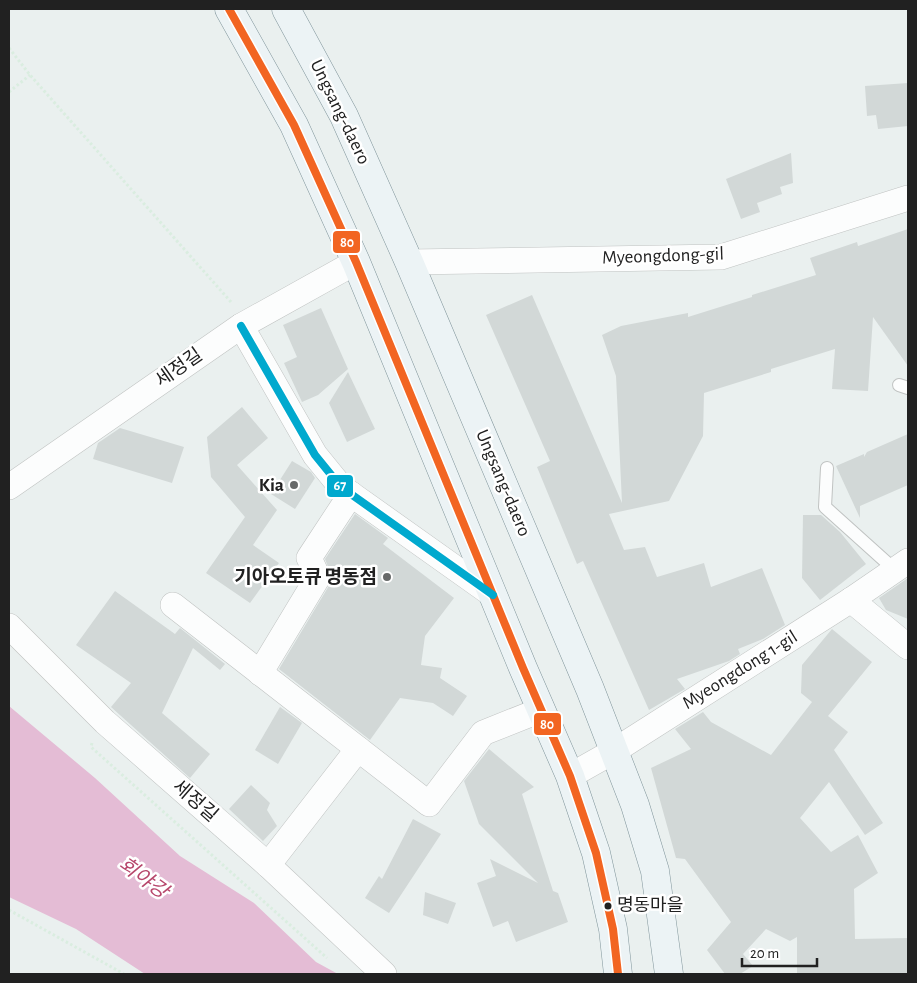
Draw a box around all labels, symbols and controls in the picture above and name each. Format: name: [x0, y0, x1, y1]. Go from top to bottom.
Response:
street label: Ungsang-daero: [306, 57, 374, 167]
line badge: 80: [332, 230, 361, 254]
text: 80: [340, 236, 354, 250]
street label: Myeongdong-gil: [602, 244, 724, 268]
street label: 세정길: [151, 344, 206, 391]
street label: Ungsang-daero: [472, 427, 534, 539]
line badge: 67: [326, 474, 354, 498]
place label: Kia: [259, 476, 284, 495]
marker: Kia: [288, 479, 300, 491]
text: 67: [334, 479, 346, 493]
place label: 기아오토큐 명동점: [234, 567, 377, 587]
marker: 기아오토큐 명동점: [381, 571, 393, 583]
street label: Myeongdong 1-gil: [679, 627, 801, 713]
line badge: 80: [533, 712, 562, 736]
text: 80: [540, 718, 554, 732]
street label: 세정길: [169, 776, 222, 825]
water label: 회야강: [115, 853, 174, 904]
place label: 명동마을: [617, 896, 683, 915]
marker: 명동마을: [603, 901, 613, 911]
scale bar: [742, 936, 817, 968]
text: 20 m: [750, 946, 779, 961]

